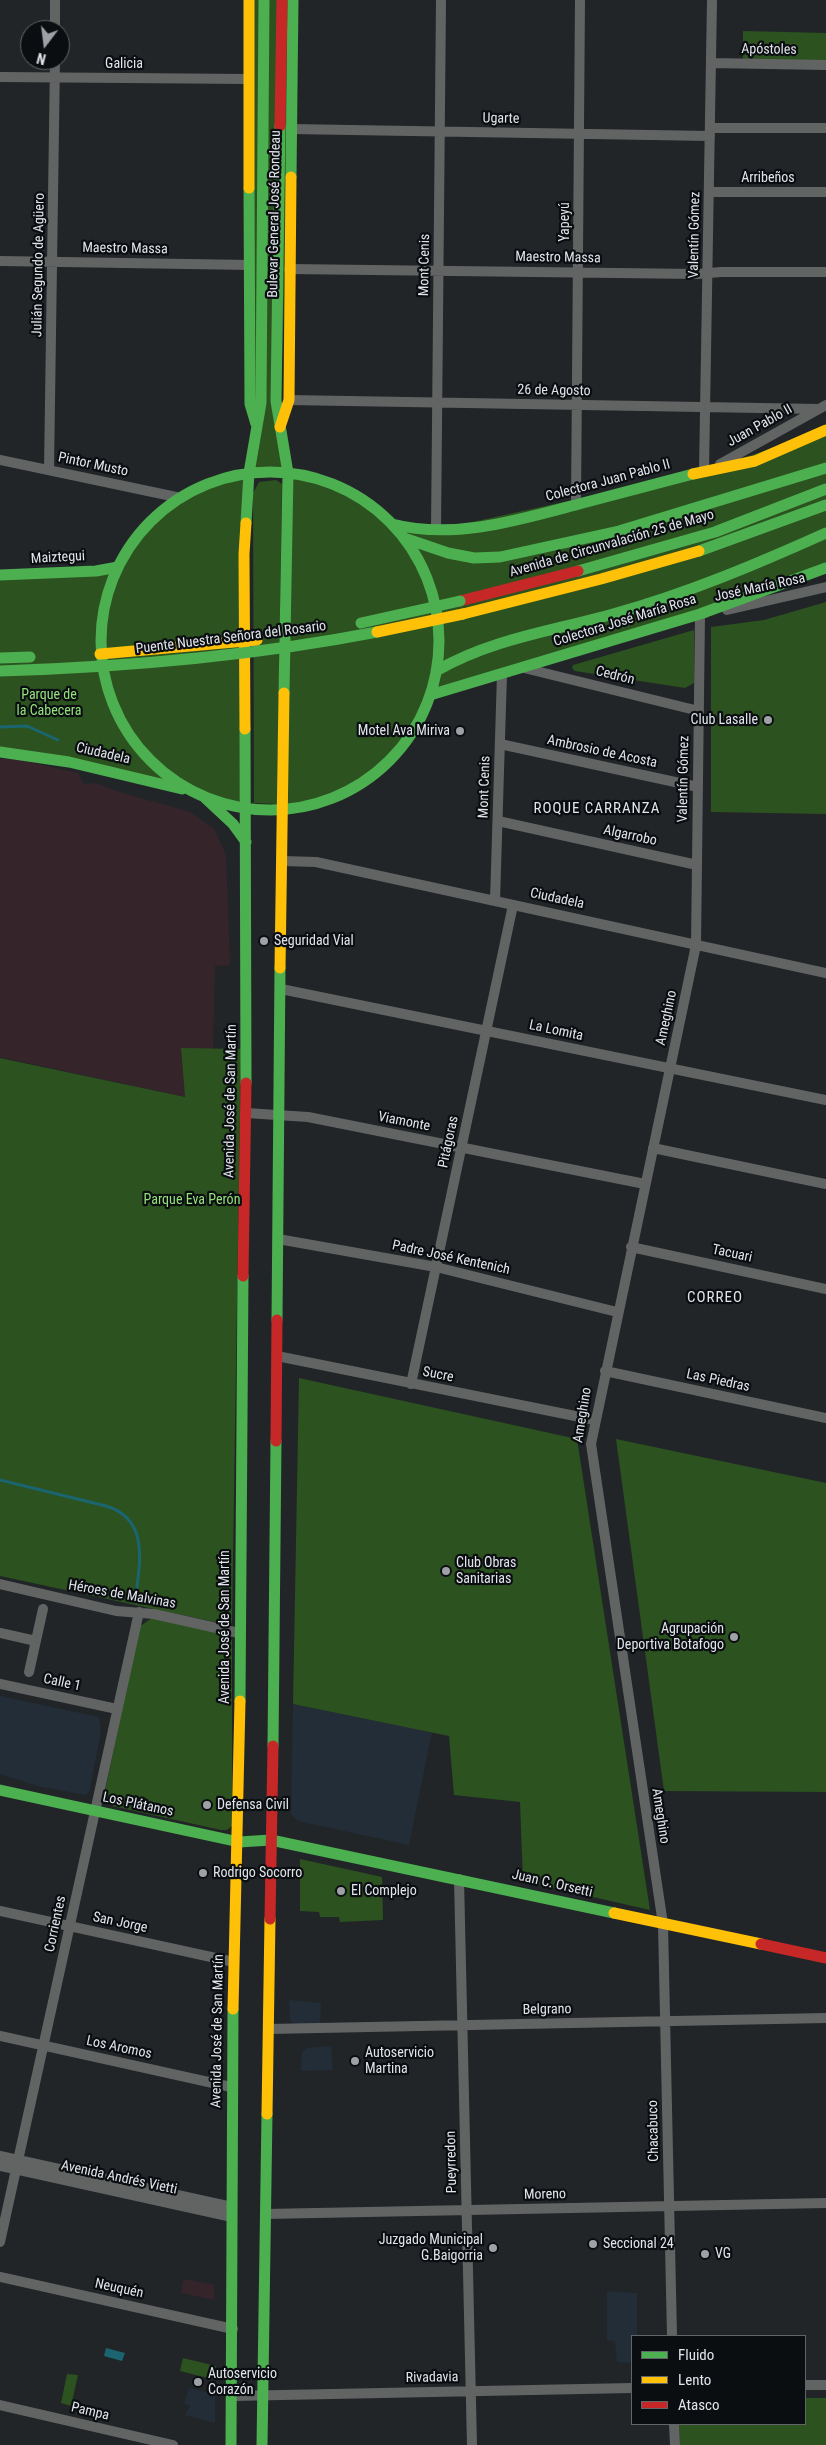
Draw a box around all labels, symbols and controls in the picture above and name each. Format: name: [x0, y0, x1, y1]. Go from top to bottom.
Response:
north arrow: [20, 20, 70, 70]
street label: Apóstoles: [741, 41, 797, 59]
text: N: [35, 50, 48, 67]
street label: Galicia: [105, 56, 143, 72]
street label: Ugarte: [482, 110, 520, 128]
street label: Bulevar General José Rondeau: [265, 130, 285, 298]
street label: Arribeños: [741, 170, 795, 186]
street label: Valentín Gómez: [686, 191, 704, 279]
street label: Julián Segundo de Agüero: [29, 193, 49, 337]
street label: Yapeyú: [557, 202, 573, 242]
street label: Mont Cenis: [416, 234, 434, 296]
street label: Maestro Massa: [82, 240, 168, 258]
street label: Maestro Massa: [515, 249, 601, 267]
street label: 26 de Agosto: [517, 382, 591, 400]
street label: Juan Pablo II: [724, 401, 796, 451]
street label: Pintor Musto: [57, 449, 129, 481]
street label: Colectora Juan Pablo II: [544, 456, 672, 506]
street label: Avenida de Circunvalación 25 de Mayo: [508, 507, 716, 581]
street label: Maiztegui: [30, 548, 86, 568]
street label: José María Rosa: [713, 570, 807, 606]
street label: Colectora José María Rosa: [552, 591, 698, 651]
street label: Puente Nuestra Señora del Rosario: [135, 618, 327, 658]
street label: Cedrón: [594, 663, 636, 689]
park label: Parque de la Cabecera: [17, 687, 81, 720]
place label: Club Lasalle: [691, 712, 758, 728]
marker: Club Lasalle: [762, 714, 774, 726]
place label: Motel Ava Miriva: [358, 723, 450, 739]
marker: Motel Ava Miriva: [454, 725, 466, 737]
street label: Ambrosio de Acosta: [545, 732, 659, 772]
street label: Valentín Gómez: [675, 735, 693, 823]
street label: Ciudadela: [74, 740, 132, 768]
street label: Mont Cenis: [476, 755, 494, 819]
district label: ROQUE CARRANZA: [532, 800, 662, 818]
street label: Algarrobo: [602, 822, 658, 850]
street label: Ciudadela: [528, 885, 586, 913]
place label: Seguridad Vial: [274, 933, 354, 949]
marker: Seguridad Vial: [258, 935, 270, 947]
street label: Ameghino: [653, 989, 681, 1047]
street label: La Lomita: [527, 1017, 585, 1045]
street label: Avenida José de San Martín: [221, 1024, 241, 1178]
street label: Viamonte: [376, 1109, 432, 1135]
street label: Pitágoras: [435, 1114, 463, 1170]
park label: Parque Eva Perón: [144, 1192, 240, 1208]
street label: Padre José Kentenich: [391, 1237, 511, 1279]
street label: Tacuari: [710, 1242, 754, 1266]
district label: CORREO: [686, 1289, 744, 1307]
street label: Sucre: [421, 1364, 455, 1386]
street label: Las Piedras: [685, 1366, 751, 1396]
street label: Ameghino: [570, 1386, 596, 1444]
street label: Avenida José de San Martín: [217, 1550, 233, 1704]
place label: Club Obras Sanitarias: [456, 1555, 516, 1588]
marker: Club Obras Sanitarias: [440, 1565, 452, 1577]
street label: Héroes de Malvinas: [67, 1577, 177, 1613]
place label: Agrupación Deportiva Botafogo: [617, 1621, 724, 1654]
marker: Agrupación Deportiva Botafogo: [728, 1631, 740, 1643]
street label: Calle 1: [42, 1671, 82, 1695]
street label: Ameghino: [647, 1787, 673, 1845]
street label: Los Plátanos: [101, 1789, 175, 1821]
place label: Defensa Civil: [217, 1797, 289, 1813]
marker: Defensa Civil: [201, 1799, 213, 1811]
place label: Rodrigo Socorro: [213, 1865, 302, 1881]
marker: Rodrigo Socorro: [197, 1867, 209, 1879]
street label: Juan C. Orsetti: [510, 1867, 594, 1901]
place label: El Complejo: [351, 1883, 417, 1899]
marker: El Complejo: [335, 1885, 347, 1897]
street label: Corrientes: [42, 1894, 70, 1954]
street label: San Jorge: [91, 1909, 149, 1937]
street label: Avenida José de San Martín: [208, 1954, 228, 2108]
street label: Belgrano: [522, 2001, 572, 2019]
street label: Los Aromos: [85, 2033, 153, 2063]
place label: Autoservicio Martina: [365, 2045, 434, 2078]
marker: Autoservicio Martina: [349, 2055, 361, 2067]
street label: Chacabuco: [645, 2100, 663, 2162]
street label: Pueyrredon: [443, 2131, 461, 2193]
street label: Avenida Andrés Vietti: [59, 2157, 179, 2199]
street label: Moreno: [524, 2186, 566, 2204]
place label: Juzgado Municipal G.Baigorria: [379, 2232, 483, 2264]
place label: Seccional 24: [603, 2236, 674, 2252]
marker: Seccional 24: [587, 2238, 599, 2250]
marker: Juzgado Municipal G.Baigorria: [487, 2242, 499, 2254]
place label: VG: [715, 2246, 731, 2262]
marker: VG: [699, 2248, 711, 2260]
street label: Neuquén: [93, 2276, 145, 2302]
legend: [631, 2335, 806, 2425]
text: Fluido: [678, 2346, 714, 2364]
place label: Autoservicio Corazón: [208, 2366, 277, 2398]
street label: Rivadavia: [406, 2369, 458, 2387]
text: Lento: [678, 2371, 711, 2389]
marker: Autoservicio Corazón: [192, 2376, 204, 2388]
text: Atasco: [678, 2396, 719, 2414]
street label: Pampa: [69, 2399, 111, 2425]

